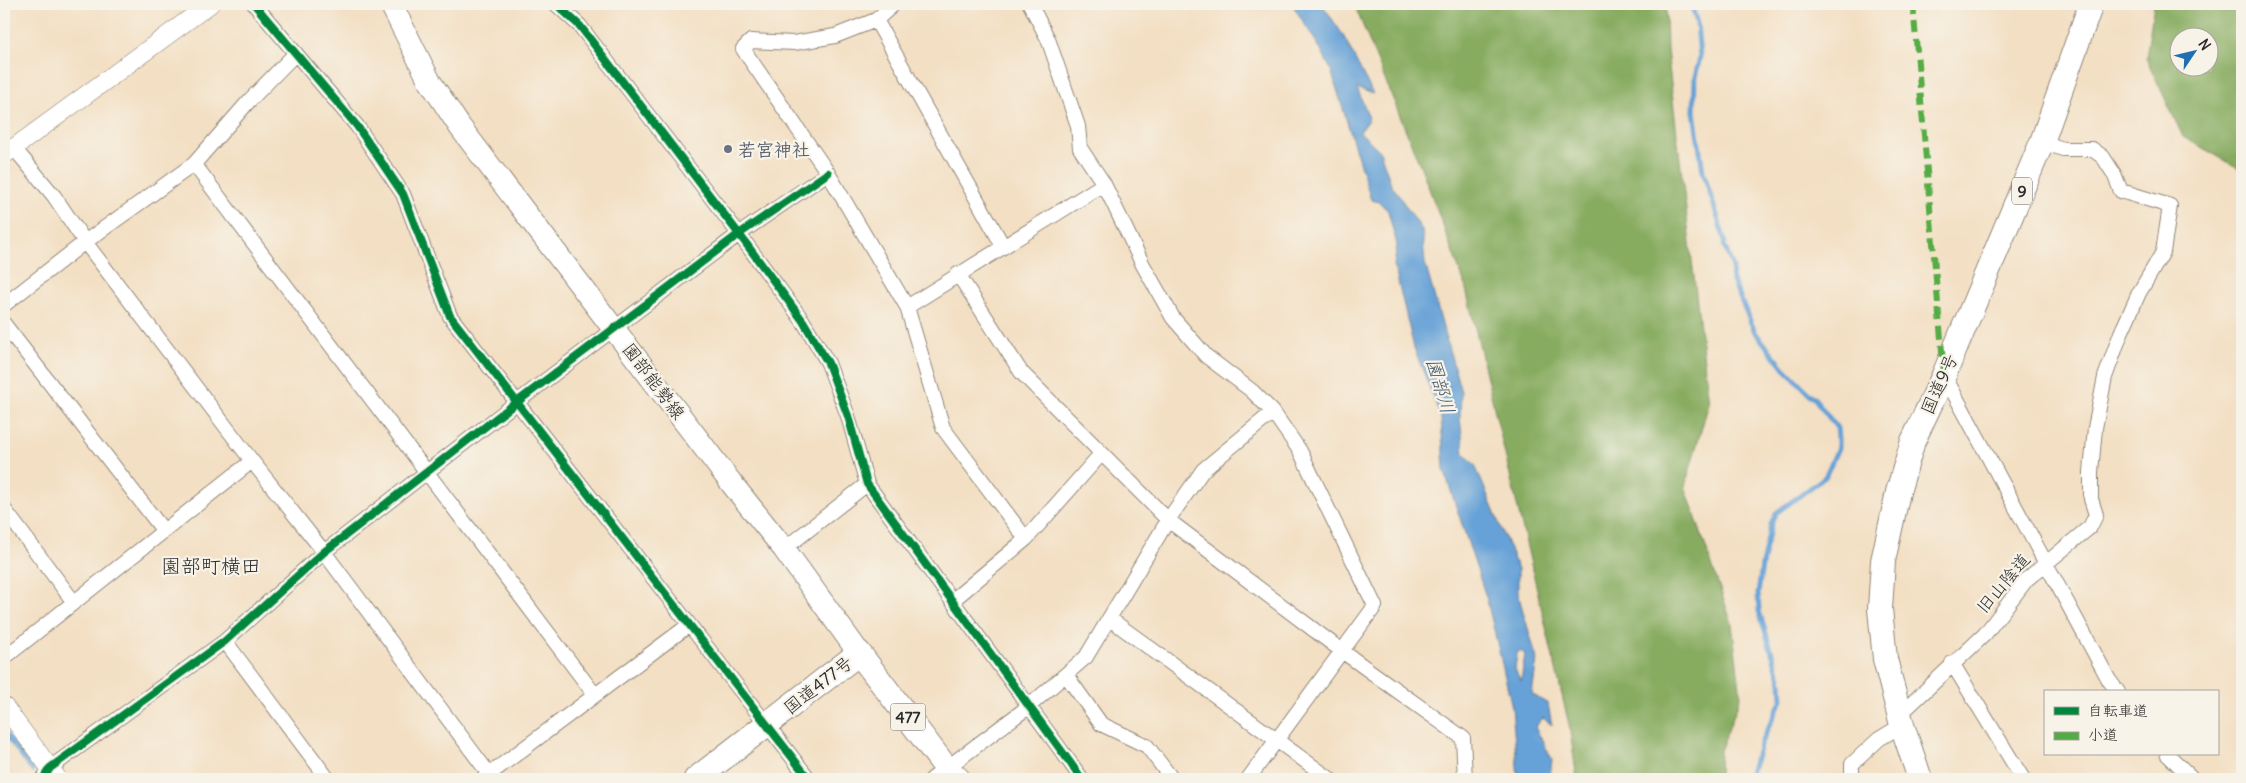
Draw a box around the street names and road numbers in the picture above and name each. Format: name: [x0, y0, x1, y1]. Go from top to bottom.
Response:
road number: 9: [2012, 178, 2032, 205]
street label: 園部能勢線: [618, 338, 690, 424]
street label: 国道9号: [1915, 350, 1963, 418]
street label: 旧山陰道: [1971, 548, 2035, 618]
street label: 国道477号: [779, 651, 857, 719]
road number: 477: [890, 704, 926, 730]

